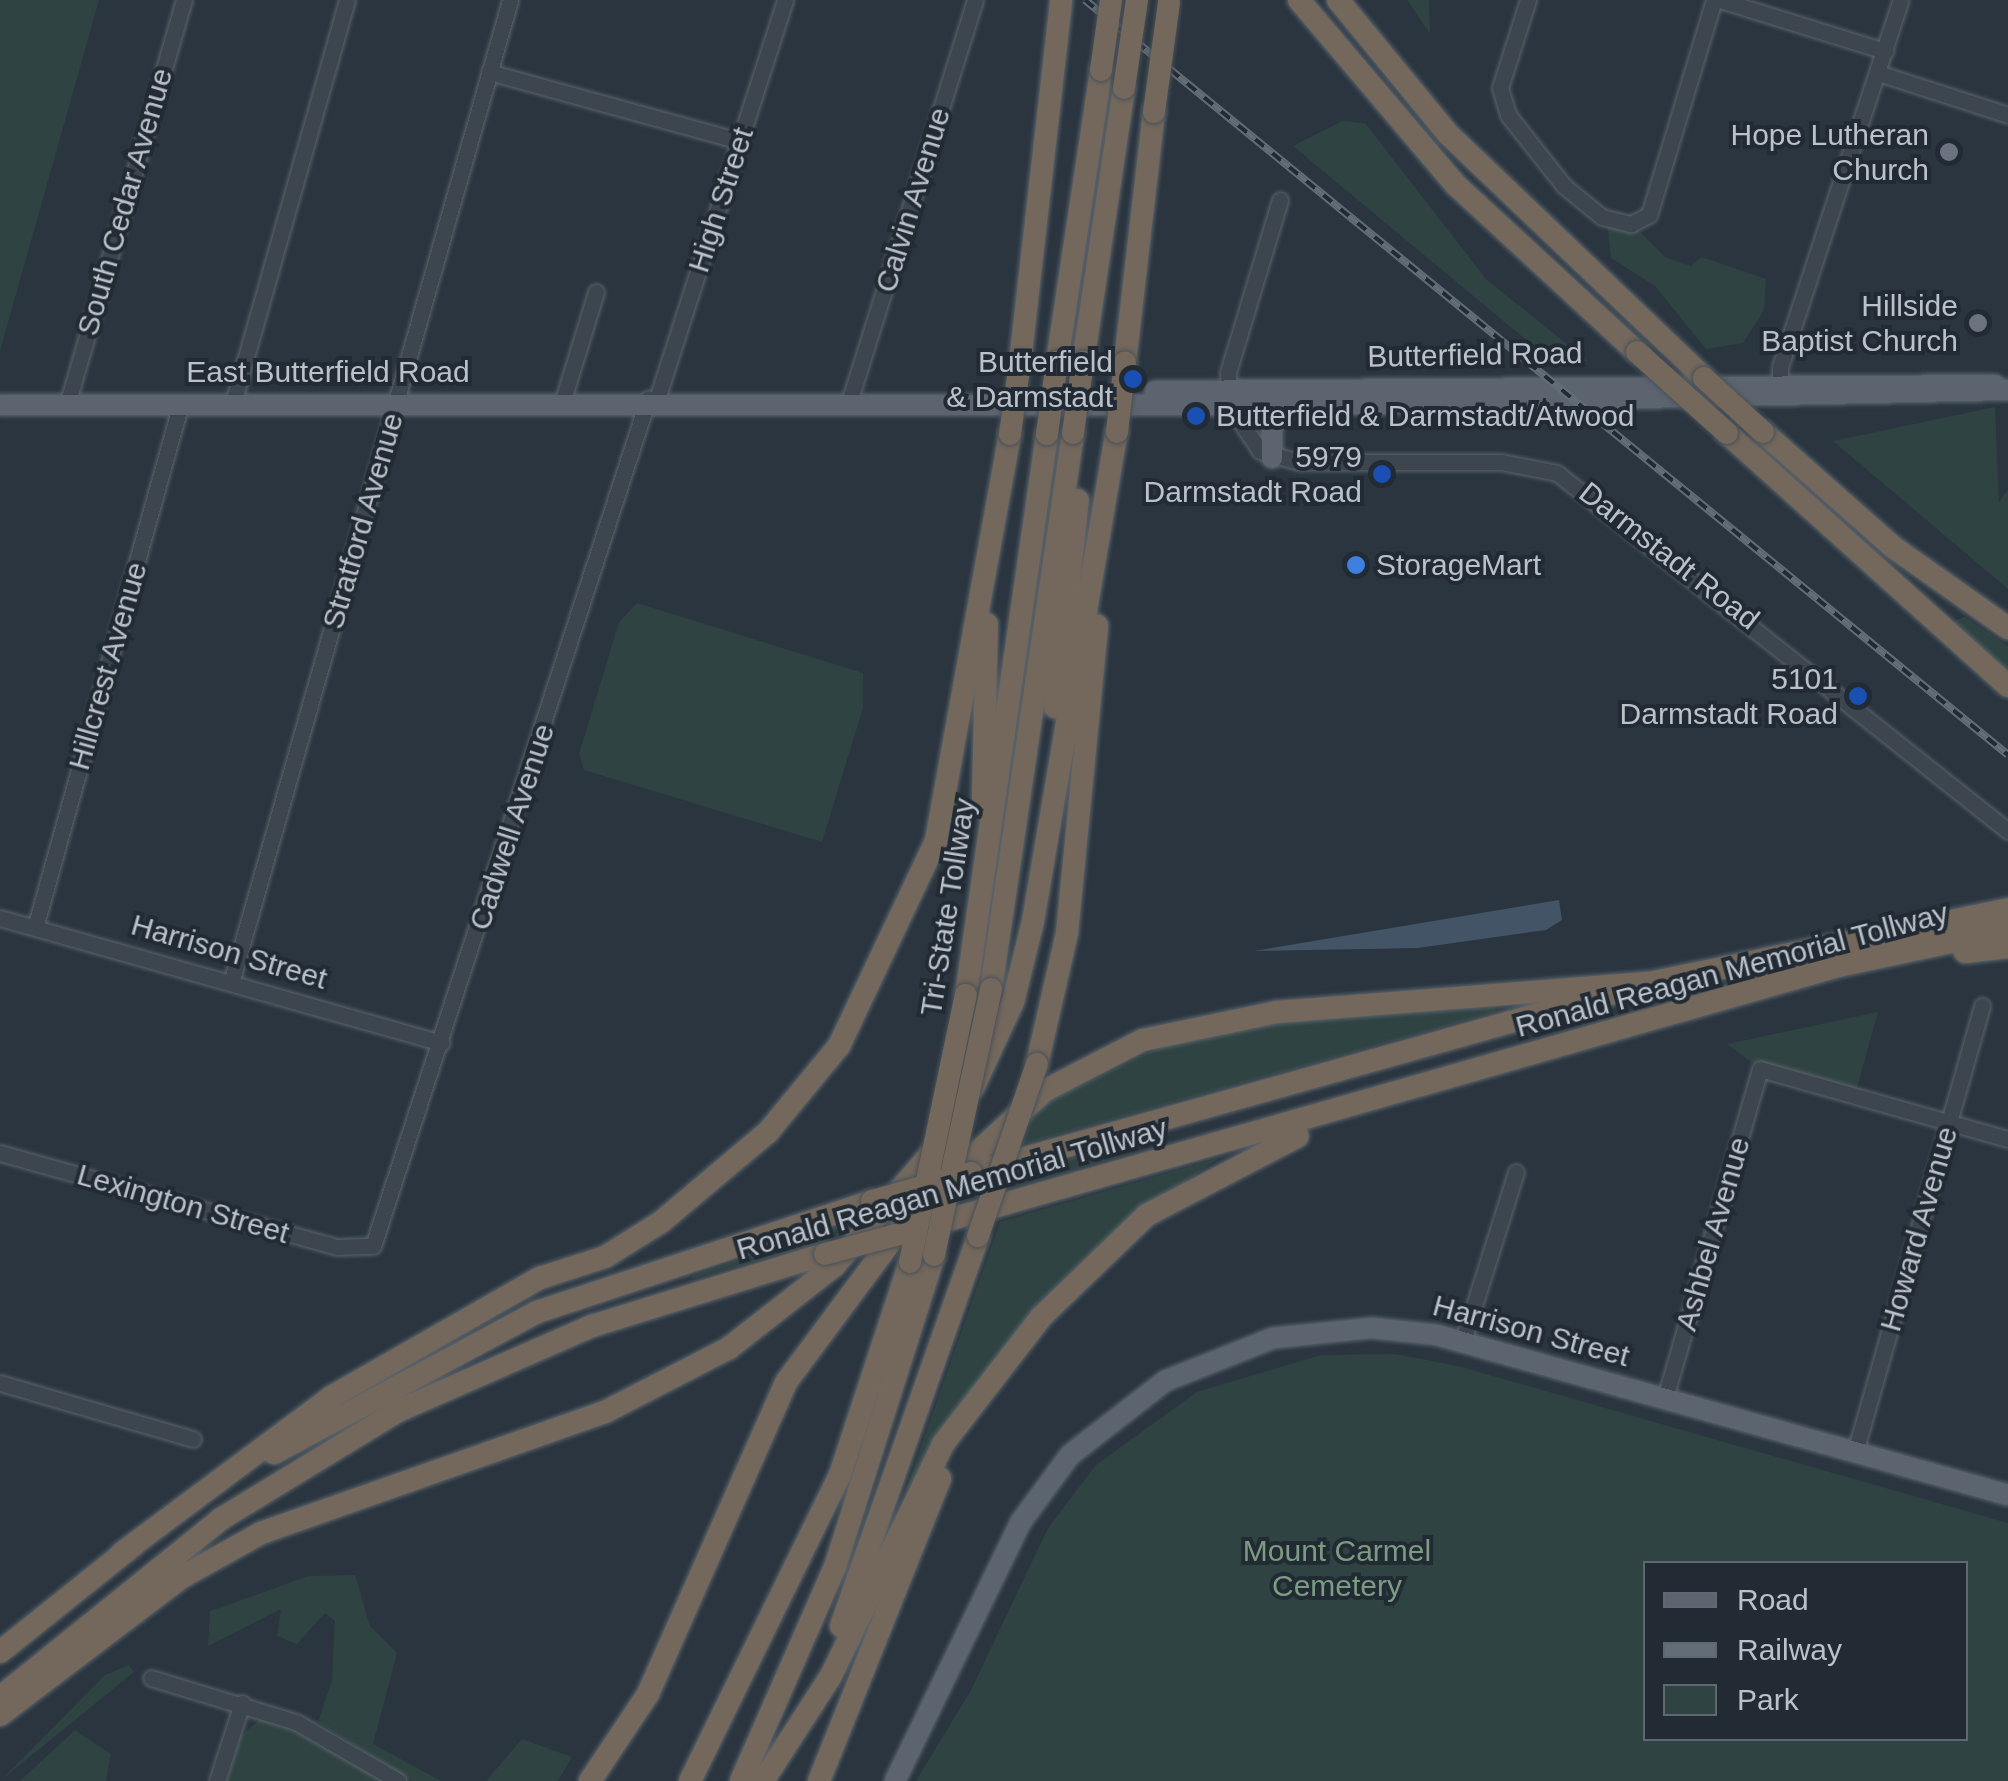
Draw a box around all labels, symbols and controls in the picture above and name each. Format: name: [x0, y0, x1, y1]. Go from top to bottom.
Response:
street label: South Cedar Avenue: [69, 63, 181, 341]
street label: Calvin Avenue: [868, 102, 958, 298]
place label: Hope Lutheran Church: [1731, 117, 1929, 188]
street label: High Street: [681, 123, 761, 277]
marker: Hope Lutheran Church: [1938, 141, 1960, 163]
place label: Hillside Baptist Church: [1761, 288, 1958, 358]
marker: Hillside Baptist Church: [1967, 312, 1989, 334]
street label: Butterfield Road: [1367, 335, 1583, 375]
place label: Butterfield & Darmstadt: [946, 344, 1113, 414]
street label: East Butterfield Road: [186, 354, 470, 390]
marker: Butterfield & Darmstadt: [1122, 368, 1144, 390]
place label: Butterfield & Darmstadt/Atwood: [1216, 398, 1635, 434]
marker: Butterfield & Darmstadt/Atwood: [1185, 405, 1207, 427]
street label: Stratford Avenue: [315, 408, 411, 634]
place label: 5979 Darmstadt Road: [1144, 439, 1362, 510]
marker: 5979 Darmstadt Road: [1371, 463, 1393, 485]
street label: Darmstadt Road: [1572, 475, 1766, 637]
place label: StorageMart: [1376, 547, 1541, 583]
marker: StorageMart: [1345, 554, 1367, 576]
street label: Hillcrest Avenue: [61, 557, 155, 775]
place label: 5101 Darmstadt Road: [1620, 661, 1838, 732]
marker: 5101 Darmstadt Road: [1847, 685, 1869, 707]
street label: Cadwell Avenue: [461, 719, 563, 935]
street label: Tri-State Tollway: [913, 795, 983, 1019]
street label: Ronald Reagan Memorial Tollway: [1512, 895, 1952, 1045]
street label: Harrison Street: [127, 907, 331, 997]
street label: Ronald Reagan Memorial Tollway: [732, 1110, 1172, 1268]
street label: Howard Avenue: [1872, 1122, 1966, 1336]
street label: Ashbel Avenue: [1668, 1132, 1758, 1336]
street label: Lexington Street: [73, 1157, 293, 1251]
street label: Harrison Street: [1429, 1288, 1633, 1374]
park label: Mount Carmel Cemetery: [1243, 1533, 1431, 1604]
legend: [1643, 1561, 1968, 1741]
text: Road: [1737, 1583, 1809, 1616]
text: Railway: [1737, 1633, 1842, 1666]
text: Park: [1737, 1683, 1799, 1716]

